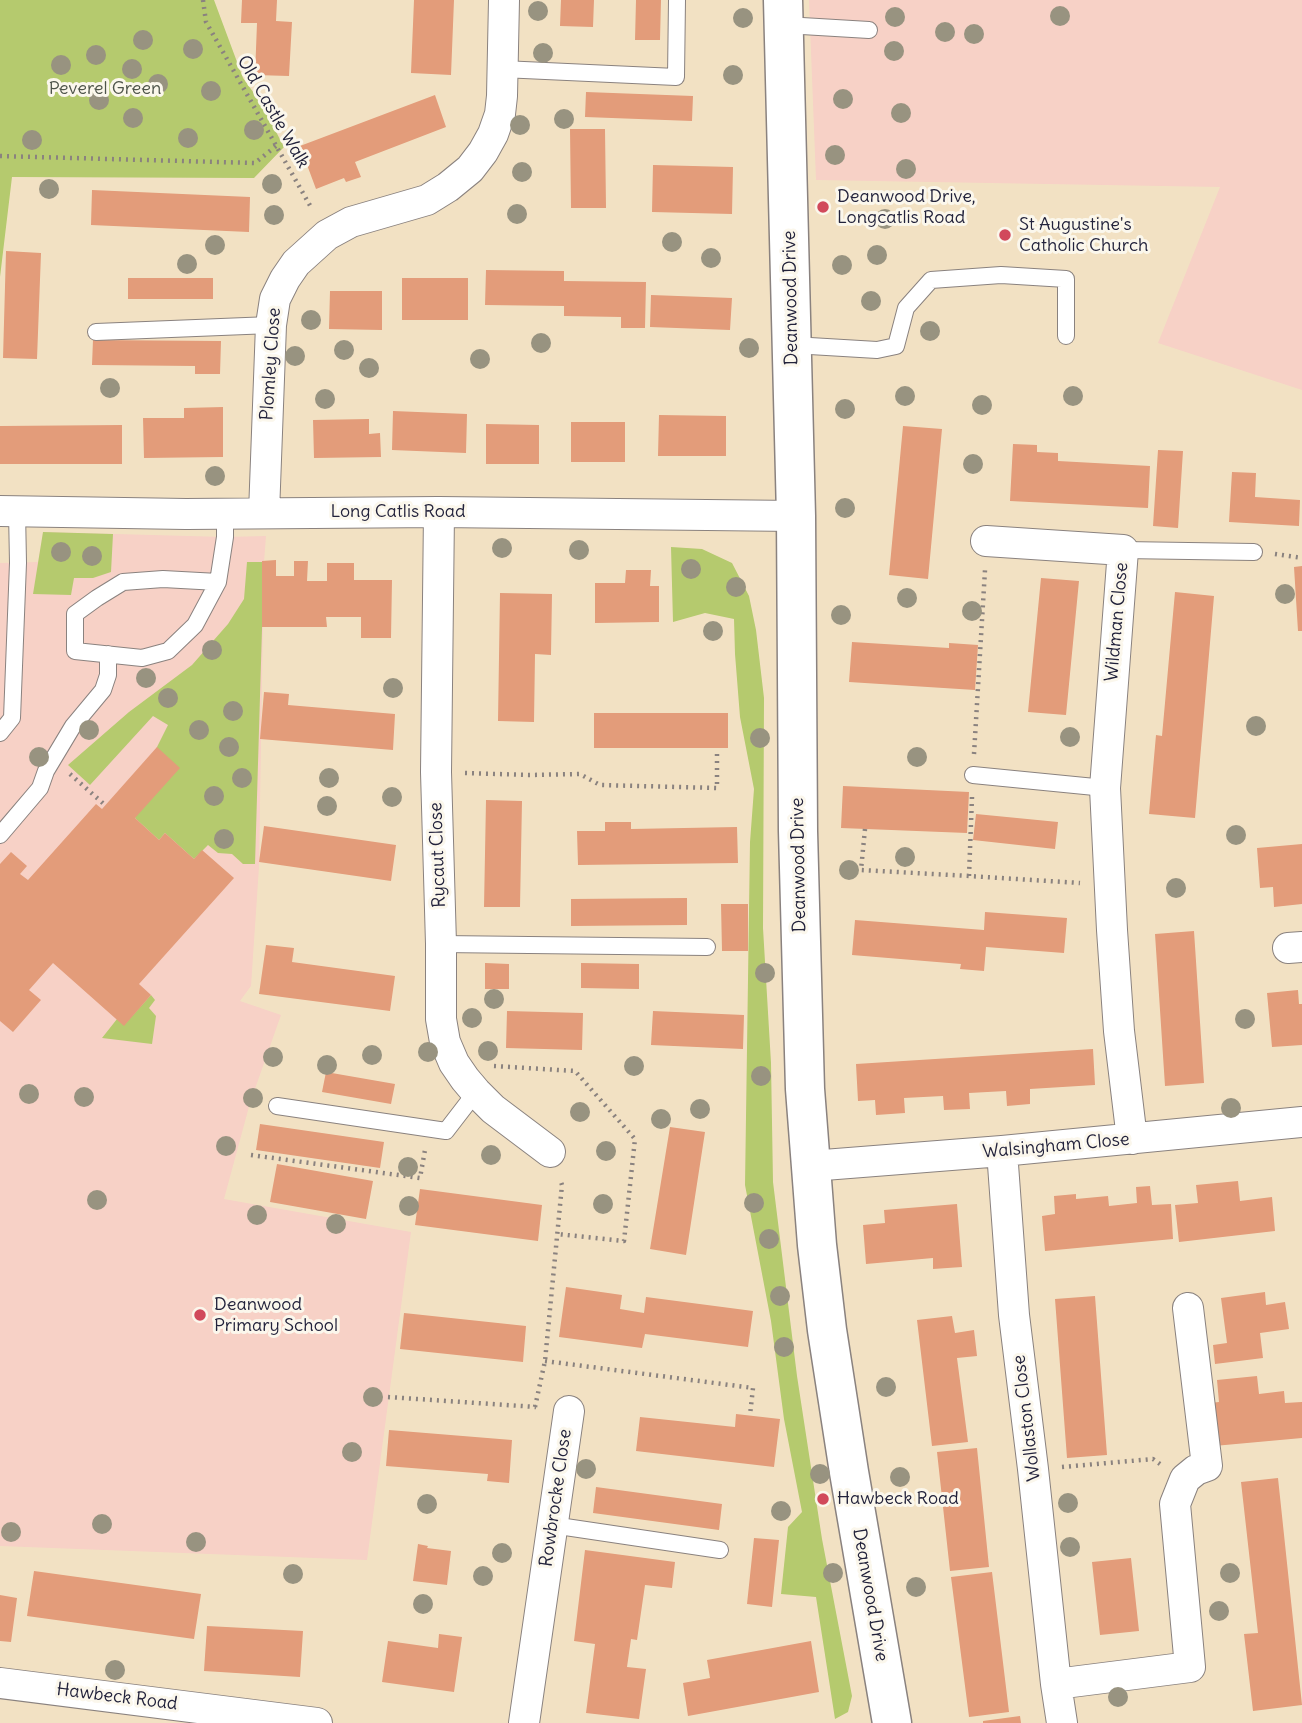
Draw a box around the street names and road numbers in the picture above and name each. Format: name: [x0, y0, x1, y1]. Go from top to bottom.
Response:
street label: Old Castle Walk: [232, 52, 314, 172]
street label: Deanwood Drive: [779, 230, 803, 366]
street label: Plomley Close: [256, 307, 286, 421]
street label: Long Catlis Road: [330, 501, 466, 523]
street label: Wildman Close: [1101, 561, 1133, 683]
street label: Deanwood Drive: [787, 797, 811, 933]
street label: Rycaut Close: [425, 802, 451, 908]
street label: Walsingham Close: [982, 1129, 1130, 1163]
street label: Wollaston Close: [1009, 1354, 1045, 1482]
street label: Rowbrocke Close: [536, 1428, 576, 1568]
street label: Deanwood Drive: [848, 1527, 892, 1663]
street label: Hawbeck Road: [55, 1679, 179, 1715]

